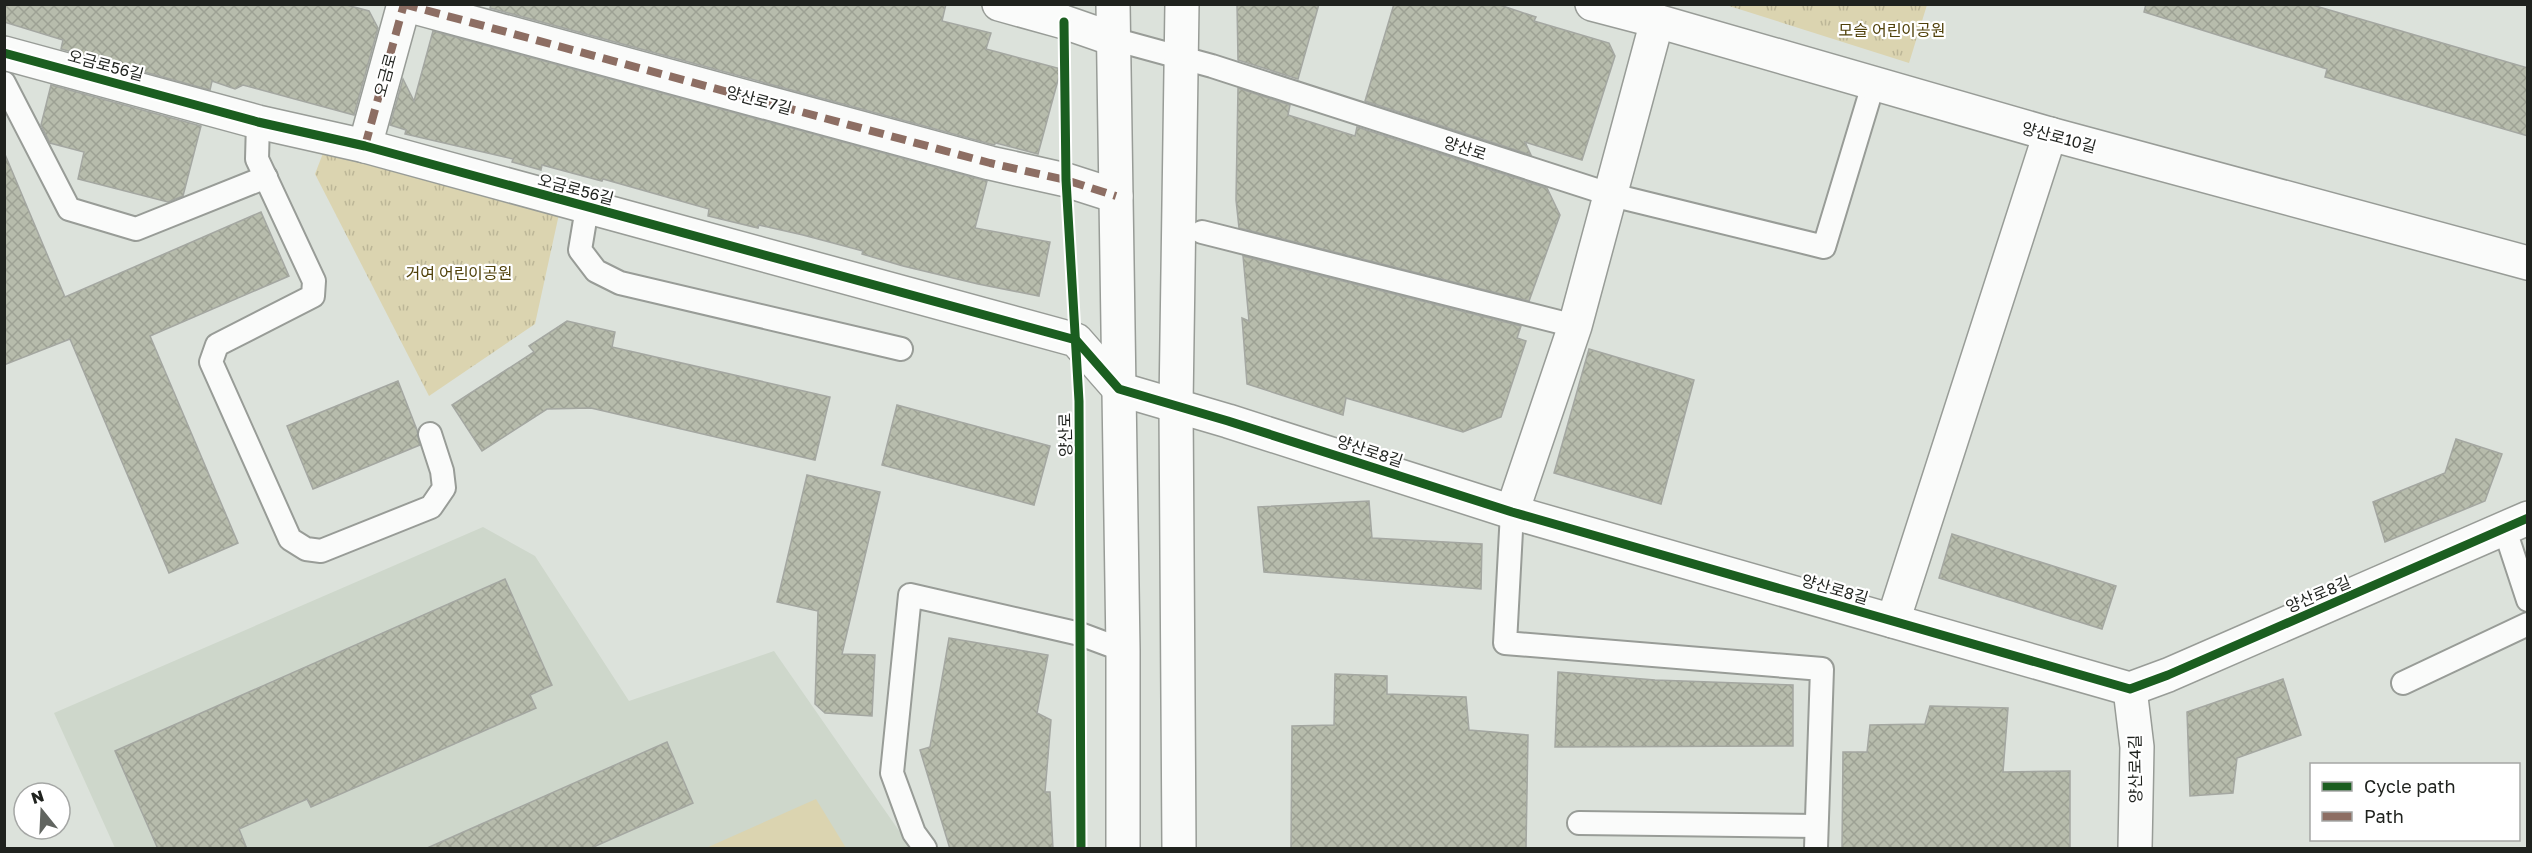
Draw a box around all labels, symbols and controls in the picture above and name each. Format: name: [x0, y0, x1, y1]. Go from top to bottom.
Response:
park label: 모슬 어린이공원: [1838, 20, 1946, 40]
street label: 오금로56길: [66, 45, 146, 85]
street label: 오금로: [370, 51, 400, 99]
street label: 양산로7길: [724, 82, 794, 118]
street label: 양산로10길: [2019, 117, 2099, 157]
street label: 양산로: [1441, 132, 1489, 164]
street label: 오금로56길: [536, 169, 616, 209]
park label: 거여 어린이공원: [405, 263, 513, 283]
street label: 양산로: [1055, 412, 1075, 457]
street label: 양산로8길: [1334, 431, 1406, 471]
street label: 양산로8길: [1799, 570, 1871, 608]
street label: 양산로8길: [2283, 571, 2353, 617]
street label: 양산로4길: [2124, 735, 2146, 803]
legend: [2310, 763, 2520, 841]
text: Cycle path: [2364, 775, 2456, 797]
north arrow: [12, 781, 72, 841]
text: N: [28, 785, 46, 808]
text: Path: [2364, 805, 2404, 827]

